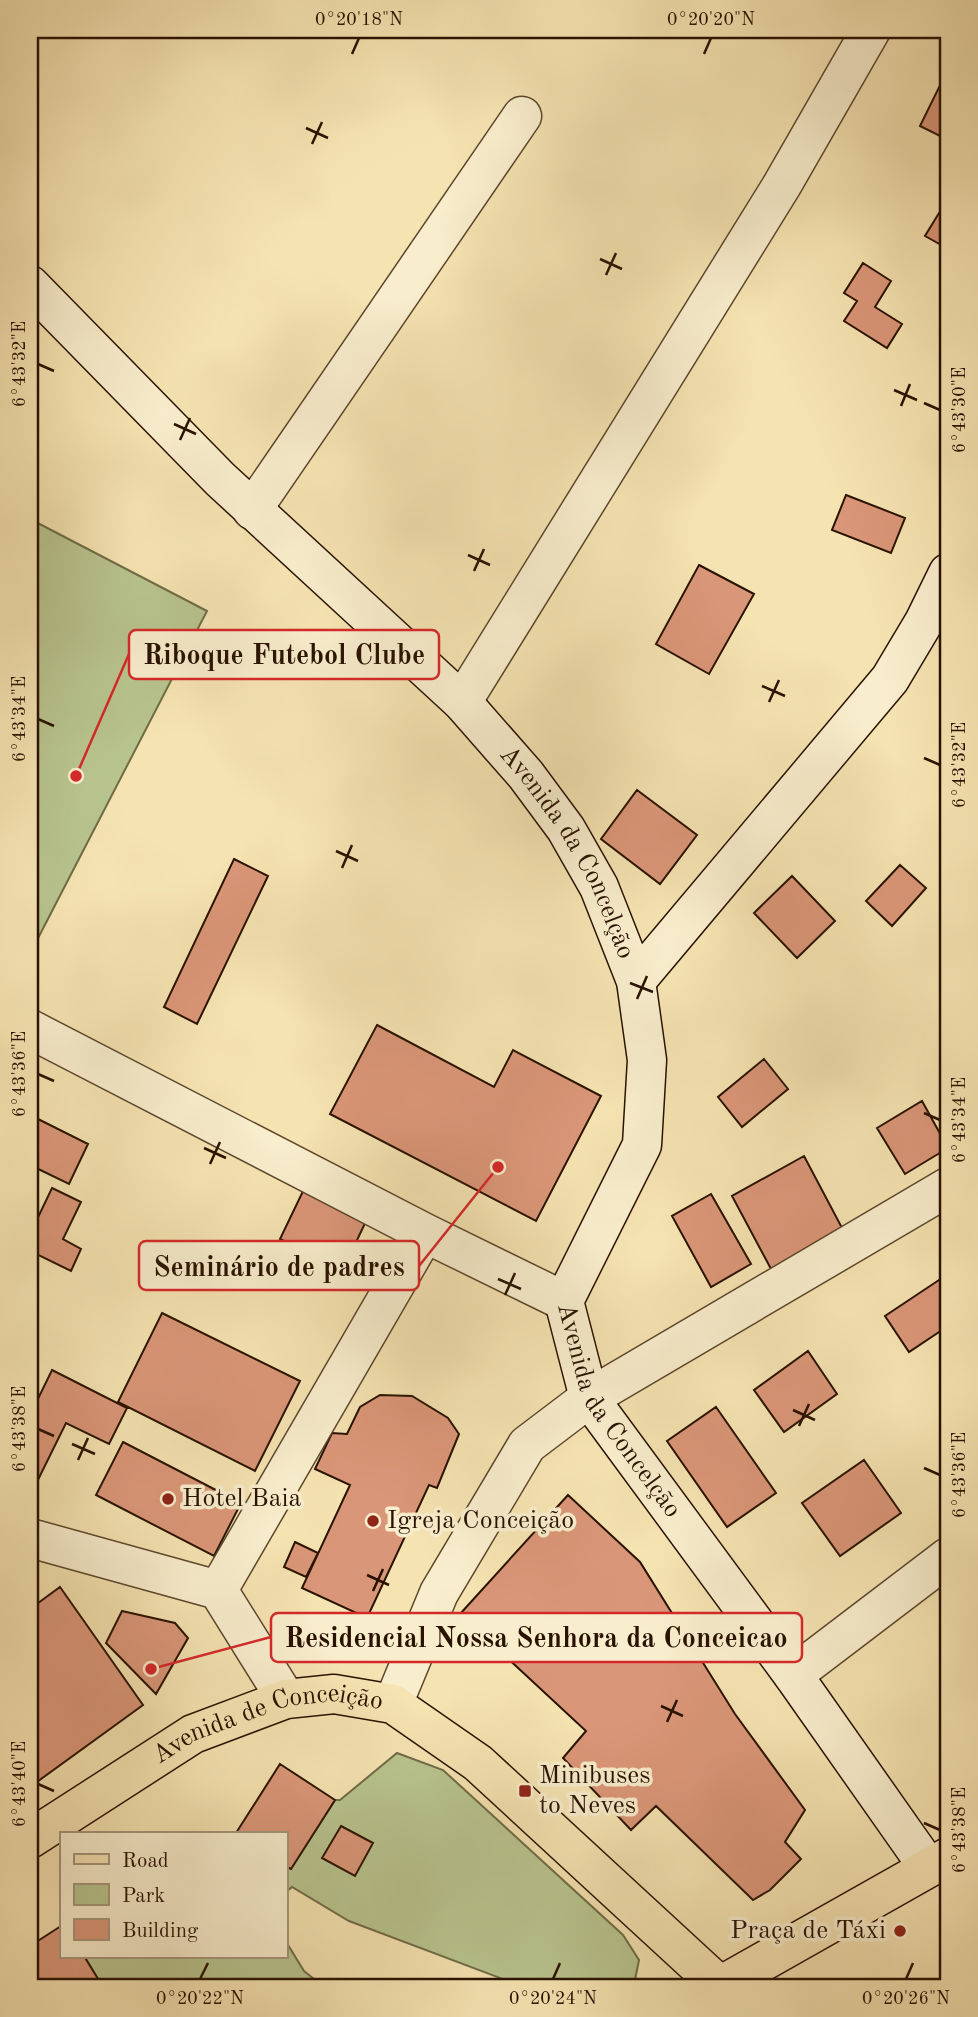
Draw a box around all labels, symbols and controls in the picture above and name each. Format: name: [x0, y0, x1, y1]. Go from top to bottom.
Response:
text: 0°20'18"N: [315, 11, 403, 29]
text: 0°20'20"N: [667, 11, 755, 29]
text: 6°43'32"E: [11, 321, 29, 407]
text: 6°43'30"E: [951, 367, 969, 453]
callout: Riboque Futebol Clube: [129, 630, 439, 679]
text: Riboque Futebol Clube: [143, 643, 425, 671]
text: 6°43'34"E: [11, 676, 29, 762]
text: 6°43'32"E: [951, 722, 969, 808]
street label: Avenida da Concelção: [494, 741, 639, 962]
text: 6°43'36"E: [11, 1031, 29, 1117]
text: 6°43'34"E: [951, 1077, 969, 1163]
callout: Seminário de padres: [139, 1241, 419, 1290]
text: Seminário de padres: [153, 1255, 405, 1283]
street label: Avenida da Concelção: [552, 1300, 686, 1523]
text: 6°43'38"E: [11, 1386, 29, 1472]
text: 6°43'36"E: [951, 1432, 969, 1518]
place label: Hotel Baia: [182, 1486, 302, 1512]
marker: Hotel Baia: [160, 1491, 176, 1507]
place label: Igreja Conceição: [387, 1508, 574, 1534]
marker: Igreja Conceição: [365, 1513, 381, 1529]
callout: Residencial Nossa Senhora da Conceicao: [271, 1613, 802, 1662]
text: Residencial Nossa Senhora da Conceicao: [284, 1626, 788, 1654]
street label: Avenida de Conceição: [148, 1681, 385, 1769]
text: 6°43'40"E: [11, 1741, 29, 1827]
place label: Minibuses to Neves: [539, 1763, 651, 1819]
marker: Minibuses to Neves: [517, 1783, 533, 1799]
text: 6°43'38"E: [951, 1787, 969, 1873]
legend: [60, 1832, 287, 1958]
text: Road: [122, 1851, 169, 1872]
text: Park: [122, 1886, 165, 1907]
place label: Praça de Táxi: [730, 1918, 886, 1944]
text: Building: [122, 1921, 199, 1942]
marker: Praça de Táxi: [892, 1923, 908, 1939]
text: 0°20'22"N: [156, 1990, 244, 2008]
text: 0°20'24"N: [509, 1990, 597, 2008]
text: 0°20'26"N: [862, 1990, 950, 2008]

